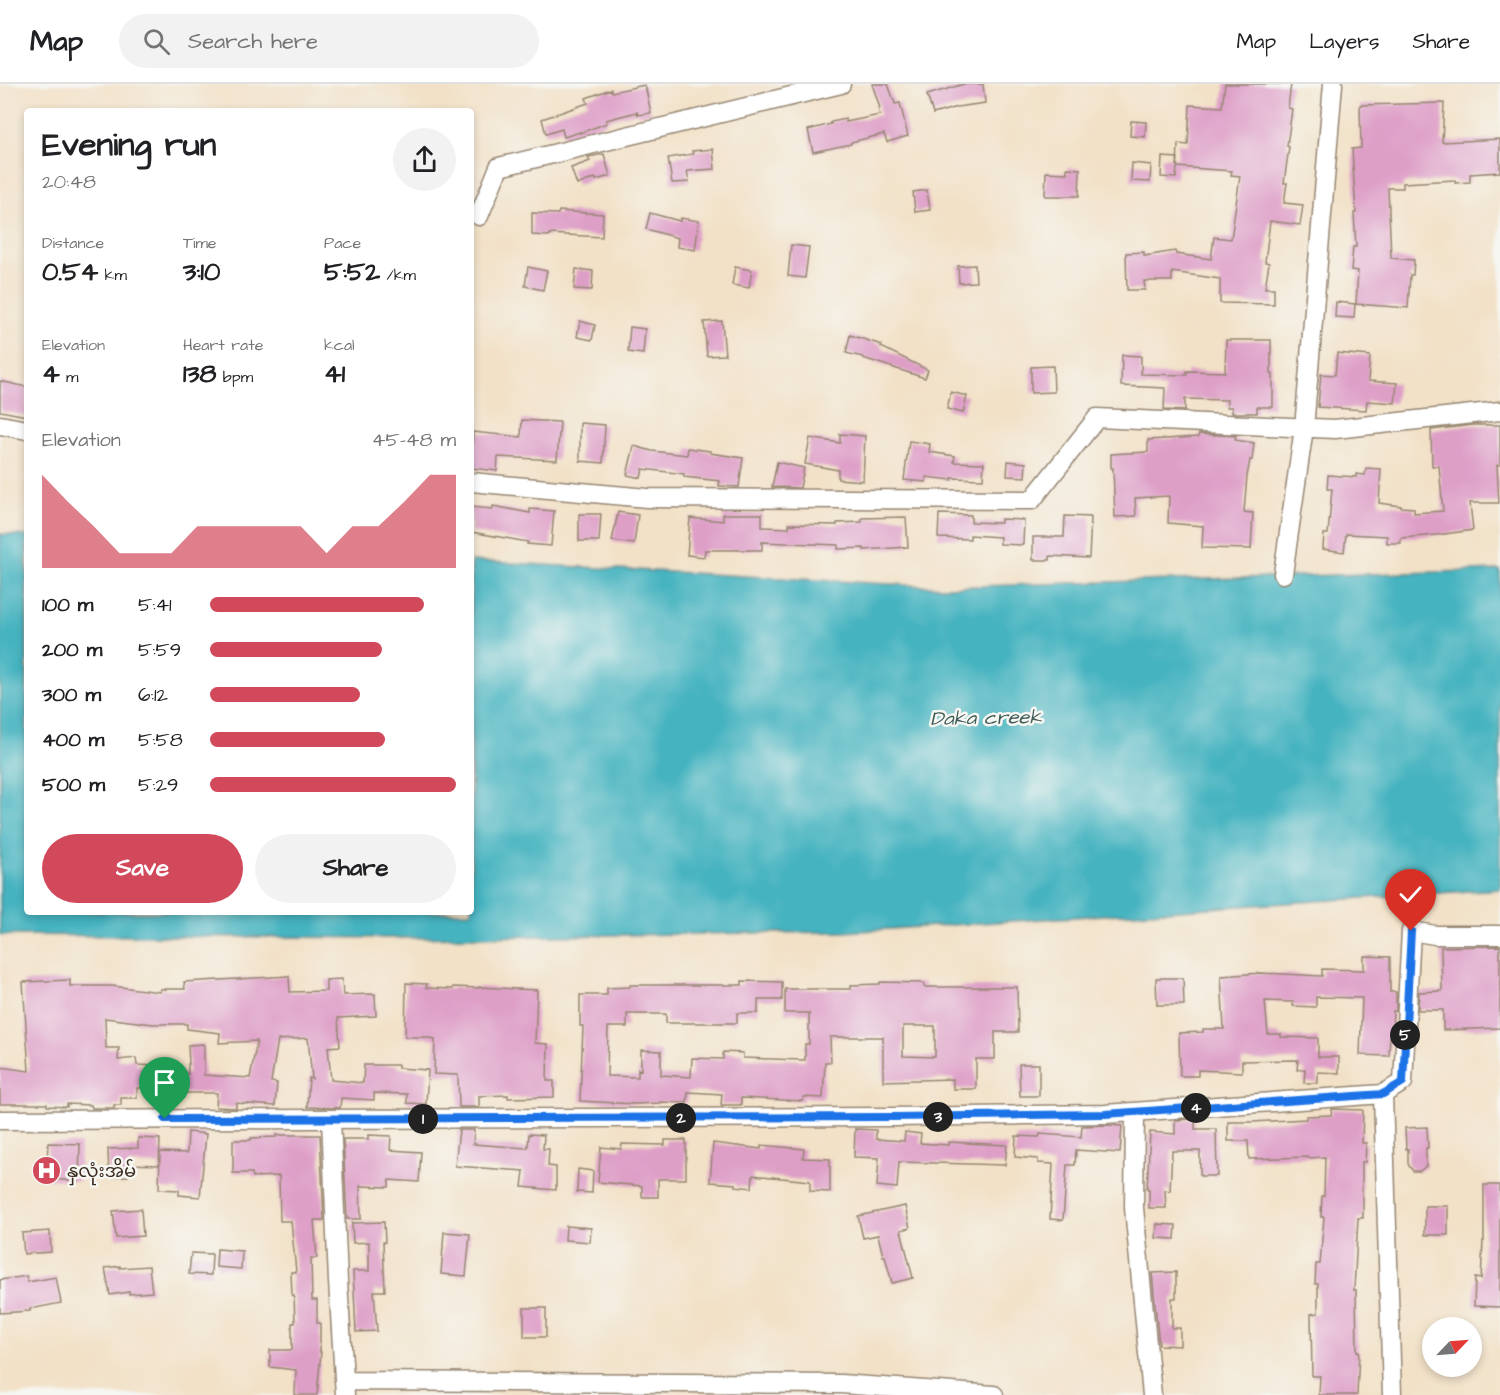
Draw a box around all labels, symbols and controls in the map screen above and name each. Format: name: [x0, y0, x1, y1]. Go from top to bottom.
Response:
search box: [119, 14, 539, 68]
text: Map: [30, 22, 83, 61]
icon: search: [140, 25, 173, 58]
text: Search here: [188, 26, 318, 57]
text: Map: [1236, 27, 1276, 56]
text: Layers: [1309, 27, 1379, 56]
text: Share: [1412, 27, 1470, 56]
text: Evening run: [42, 122, 216, 168]
button: share: [393, 128, 456, 191]
text: 20:48: [42, 168, 96, 196]
text: Distance: [42, 232, 104, 254]
text: Time: [183, 232, 217, 254]
text: Pace: [324, 232, 361, 254]
text: 0.54: [42, 254, 98, 290]
text: 3:10: [183, 254, 220, 290]
text: 5:52: [324, 254, 380, 290]
text: km: [98, 264, 127, 286]
text: /km: [380, 264, 416, 286]
text: Elevation: [42, 334, 105, 356]
text: Heart rate: [183, 334, 263, 356]
text: kcal: [324, 334, 355, 356]
text: 4: [42, 356, 60, 392]
text: 138: [183, 356, 216, 392]
text: 41: [324, 356, 345, 392]
text: m: [60, 366, 79, 388]
text: bpm: [216, 366, 253, 388]
text: Elevation: [42, 426, 121, 454]
text: 45–48 m: [372, 426, 456, 454]
text: 100 m: [42, 591, 93, 619]
text: 5:41: [138, 591, 172, 619]
text: 200 m: [42, 636, 102, 664]
text: 5:59: [138, 636, 181, 664]
text: 300 m: [42, 681, 101, 709]
text: 6:12: [138, 681, 168, 709]
water label: Daka creek: [930, 703, 1043, 733]
text: 400 m: [42, 726, 104, 754]
text: 5:58: [138, 726, 183, 754]
text: 500 m: [42, 771, 105, 799]
text: 5:29: [138, 771, 178, 799]
button: Save: [42, 834, 243, 903]
button: Share: [255, 834, 456, 903]
pin: [1385, 869, 1436, 931]
icon: check: [1394, 878, 1427, 911]
pin: 5: [1390, 1020, 1420, 1050]
text: 5: [1399, 1024, 1411, 1046]
pin: [139, 1057, 190, 1119]
icon: arrive: [148, 1066, 181, 1099]
pin: 4: [1181, 1093, 1211, 1123]
text: 4: [1191, 1097, 1201, 1119]
pin: 3: [923, 1102, 953, 1132]
pin: 2: [666, 1103, 696, 1133]
pin: 1: [408, 1104, 438, 1134]
text: 3: [934, 1106, 942, 1128]
text: 2: [676, 1107, 686, 1129]
text: 1: [422, 1108, 424, 1130]
hospital icon: နှလုံးအိမ်: [30, 1155, 62, 1187]
place label: နှလုံးအိမ်: [67, 1157, 136, 1186]
north arrow: [1422, 1317, 1482, 1377]
map controls: [1422, 1317, 1482, 1377]

